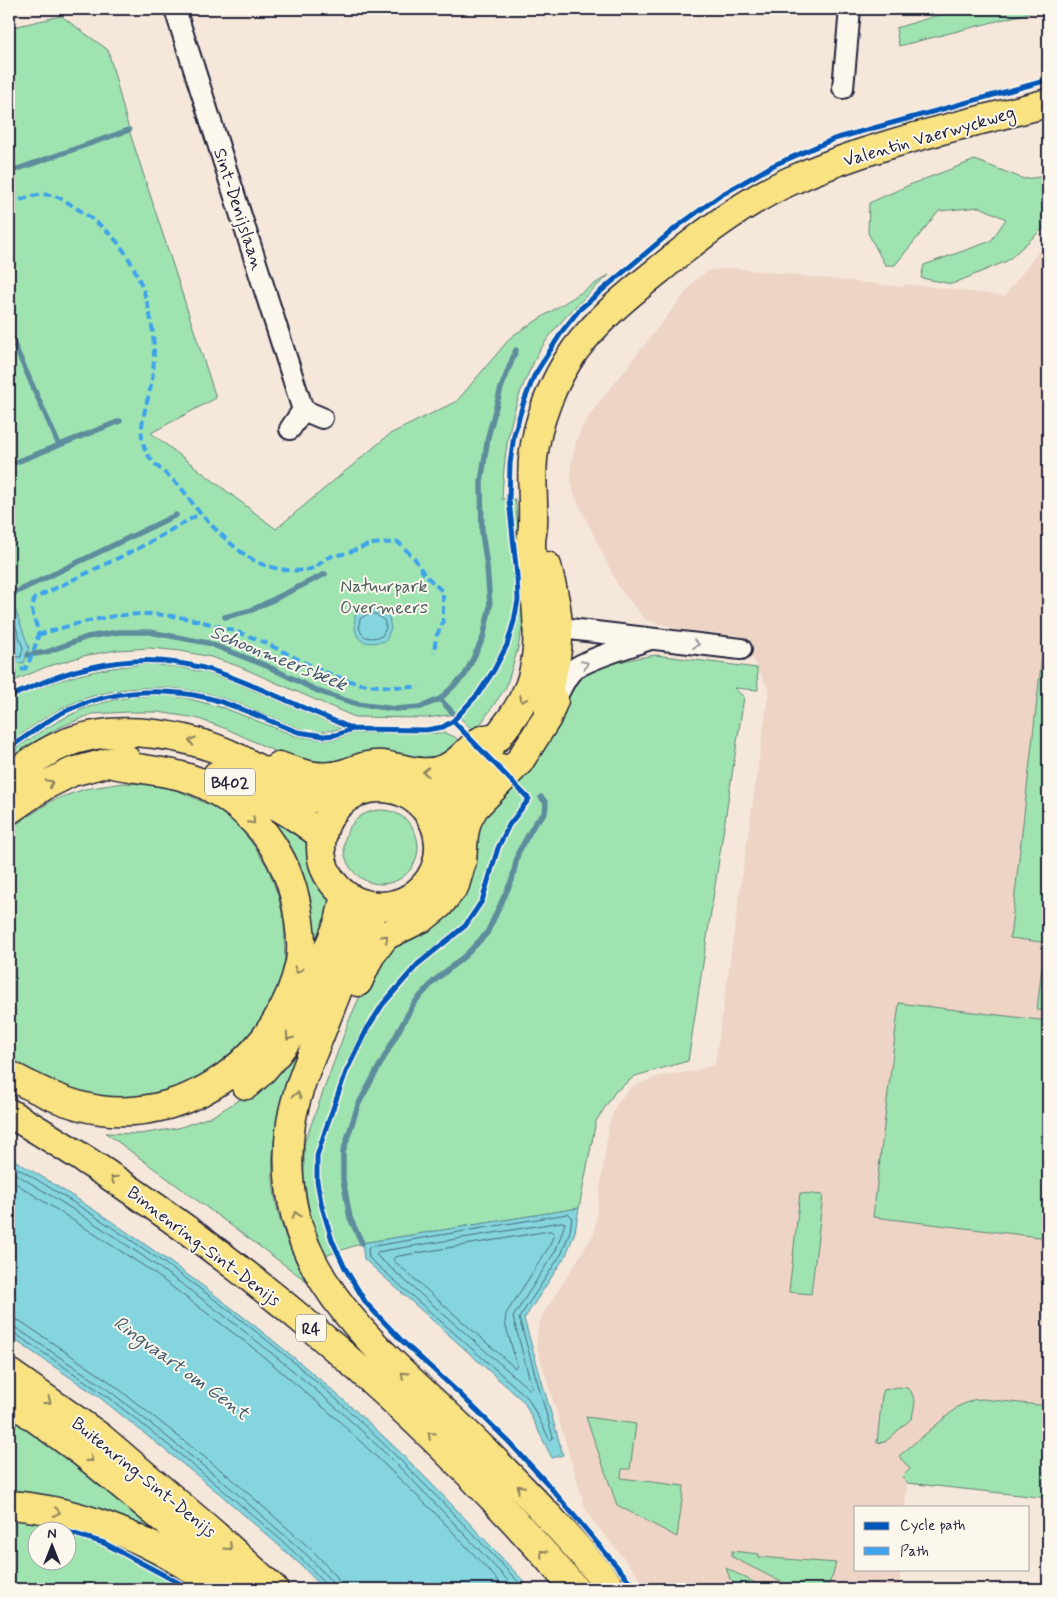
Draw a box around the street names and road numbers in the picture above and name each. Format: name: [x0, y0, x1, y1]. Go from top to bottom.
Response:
street label: Valentin Vaerwyckweg: [840, 101, 1018, 174]
street label: Sint-Denijslaan: [207, 145, 269, 273]
road number: B402: [205, 769, 255, 796]
street label: Binnenring-Sint-Denijs: [122, 1181, 285, 1312]
road number: R4: [296, 1315, 326, 1342]
street label: Buitenring-Sint-Denijs: [65, 1412, 221, 1544]

